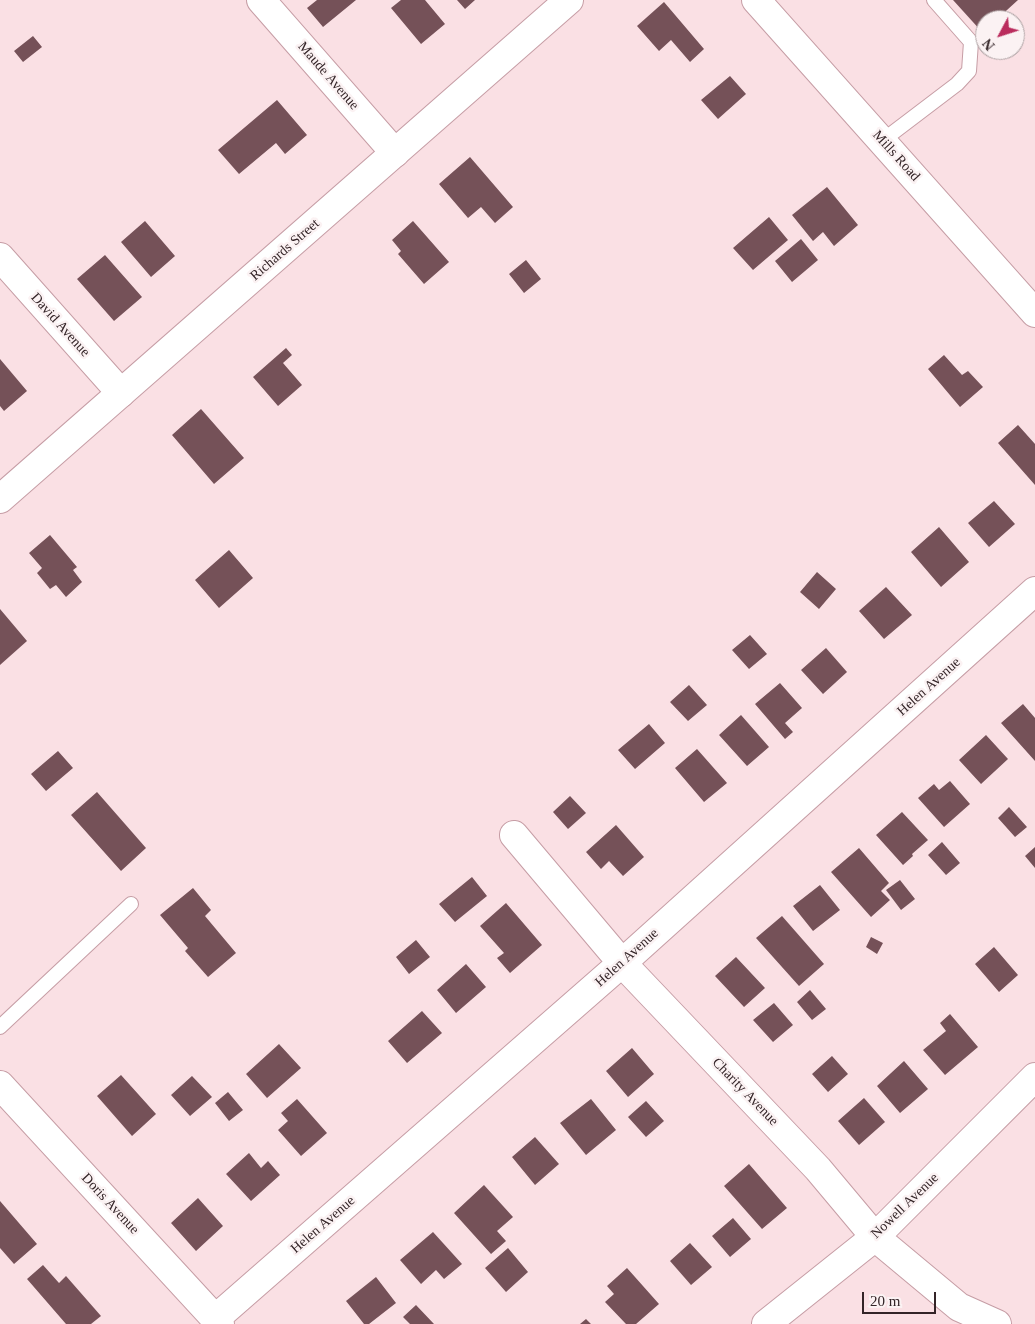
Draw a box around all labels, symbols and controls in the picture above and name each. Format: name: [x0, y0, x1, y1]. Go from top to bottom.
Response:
north arrow: [975, 10, 1025, 60]
text: N: [980, 36, 998, 53]
street label: Maude Avenue: [294, 38, 362, 114]
street label: Mills Road: [869, 127, 923, 185]
street label: Richards Street: [247, 215, 323, 285]
street label: David Avenue: [27, 290, 93, 360]
street label: Helen Avenue: [894, 654, 964, 720]
street label: Helen Avenue: [592, 925, 662, 991]
street label: Charity Avenue: [708, 1055, 782, 1129]
street label: Doris Avenue: [78, 1170, 142, 1238]
street label: Nowell Avenue: [868, 1170, 942, 1242]
street label: Helen Avenue: [288, 1193, 358, 1257]
scale bar: [865, 1282, 939, 1314]
text: 20 m: [870, 1293, 900, 1309]

